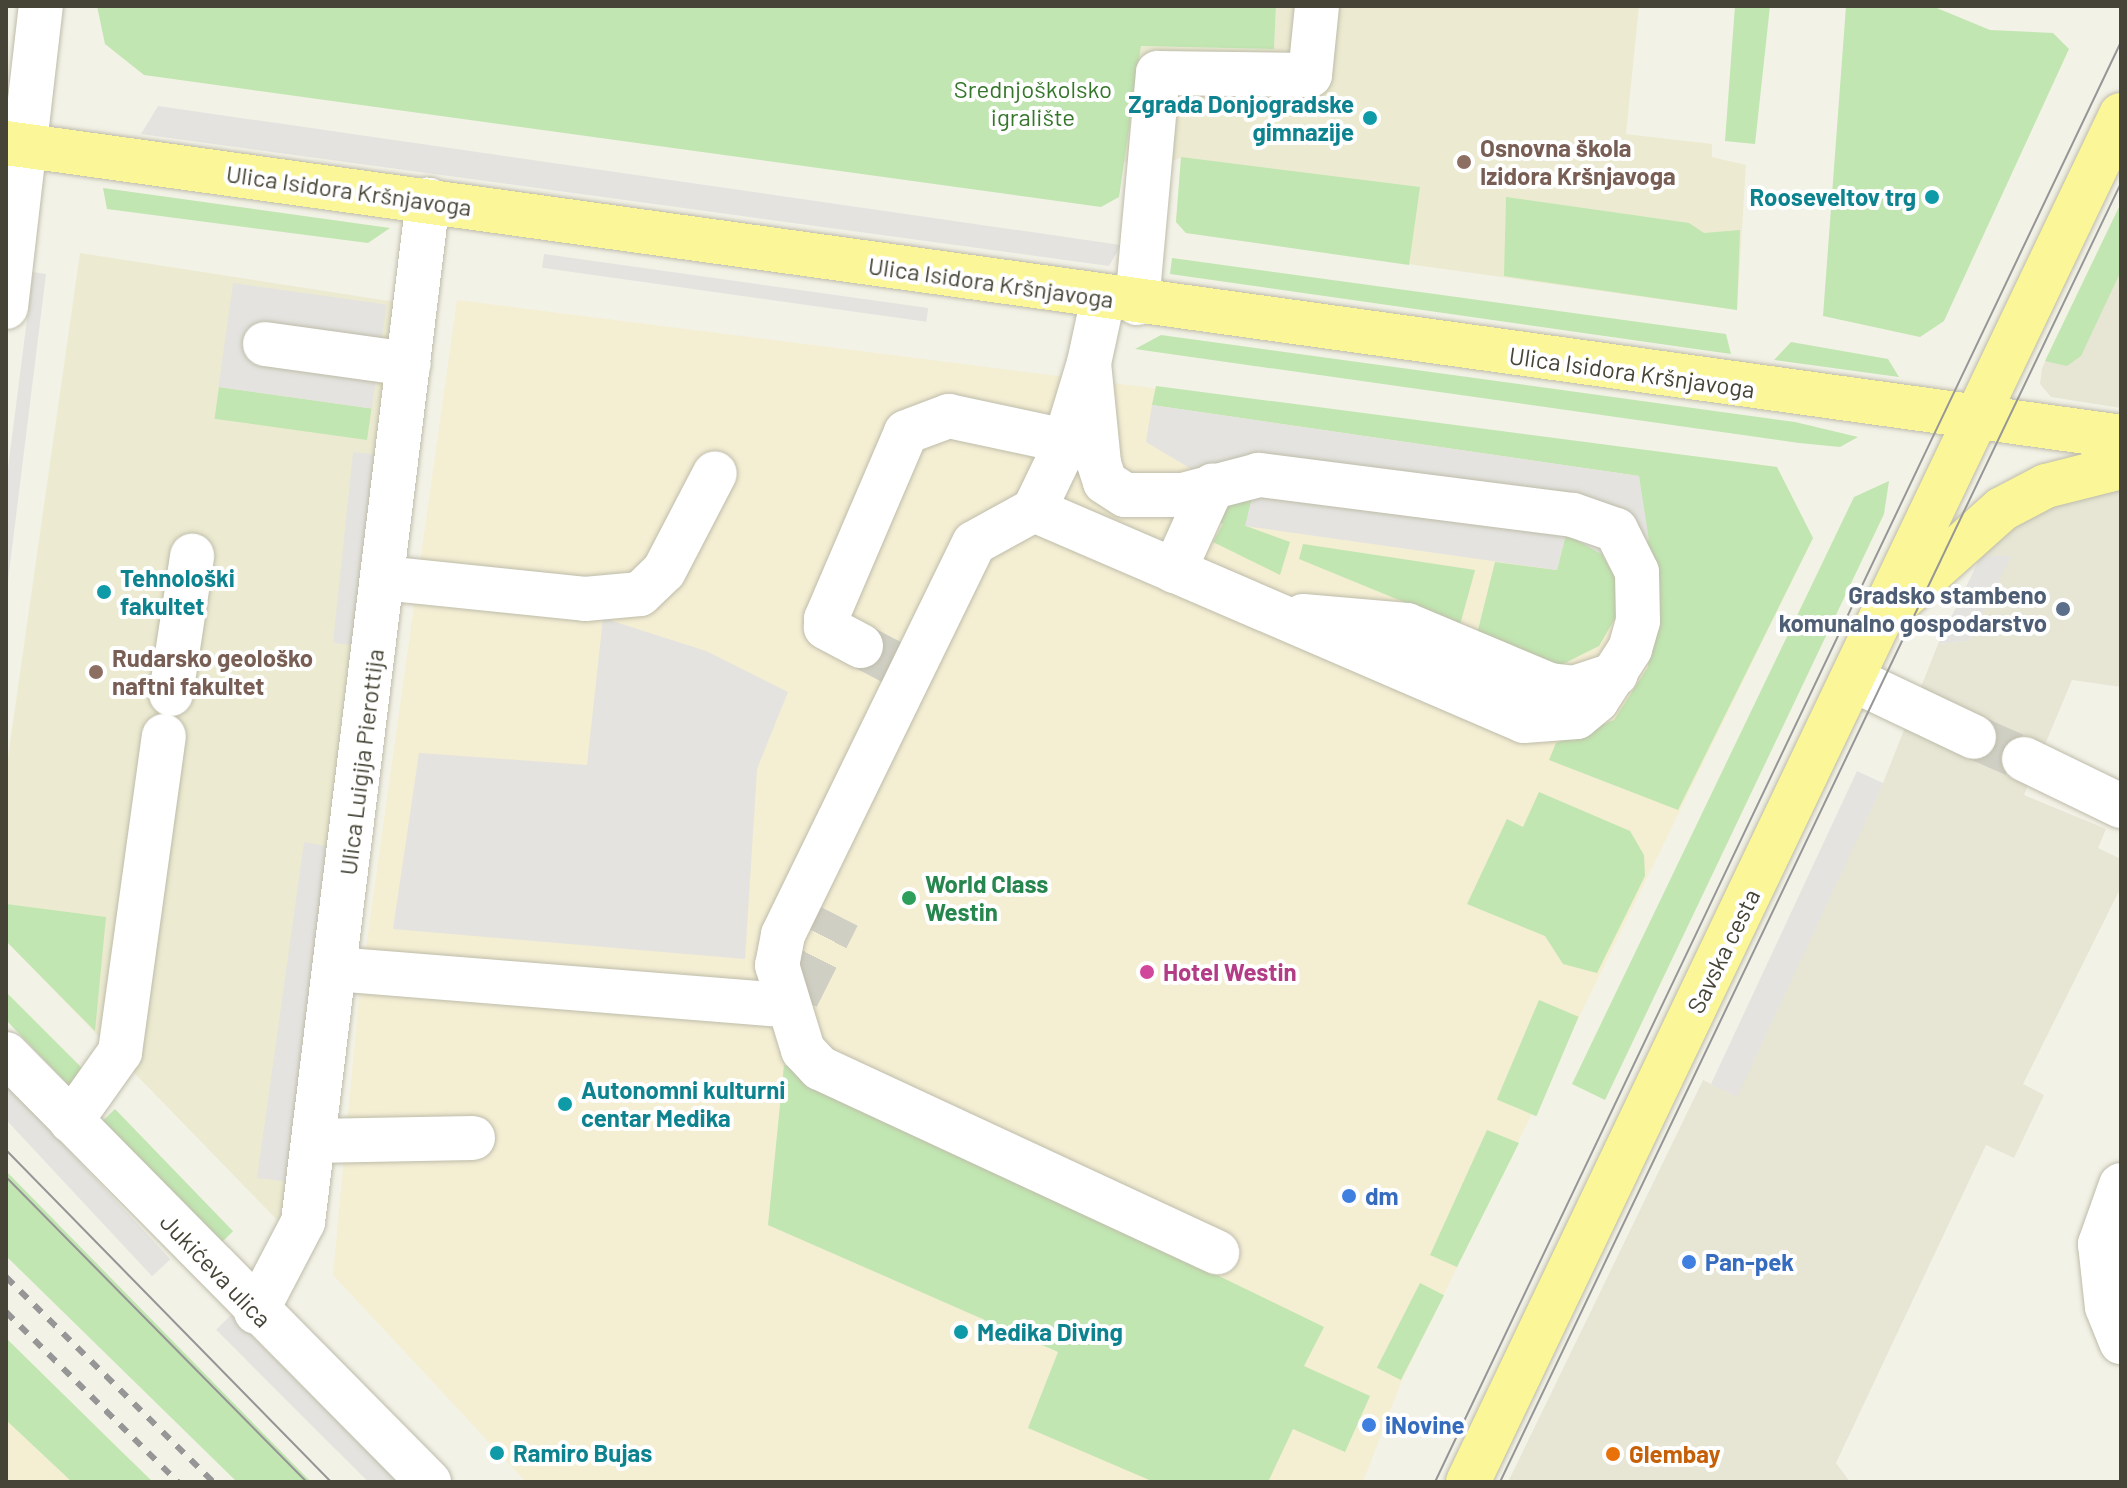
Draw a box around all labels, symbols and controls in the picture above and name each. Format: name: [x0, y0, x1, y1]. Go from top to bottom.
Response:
park label: Srednjoškolsko igralište: [954, 75, 1112, 131]
place label: Zgrada Donjogradske gimnazije: [1128, 90, 1354, 146]
marker: Zgrada Donjogradske gimnazije: [1361, 109, 1379, 127]
place label: Osnovna škola Izidora Kršnjavoga: [1480, 134, 1676, 190]
marker: Osnovna škola Izidora Kršnjavoga: [1455, 153, 1473, 171]
street label: Ulica Isidora Kršnjavoga: [224, 159, 474, 221]
place label: Rooseveltov trg: [1750, 183, 1916, 211]
marker: Rooseveltov trg: [1923, 188, 1941, 206]
street label: Ulica Isidora Kršnjavoga: [866, 251, 1116, 313]
street label: Ulica Isidora Kršnjavoga: [1507, 341, 1757, 403]
place label: Tehnološki fakultet: [120, 564, 235, 620]
place label: Gradsko stambeno komunalno gospodarstvo: [1779, 581, 2047, 637]
marker: Tehnološki fakultet: [95, 583, 113, 601]
marker: Gradsko stambeno komunalno gospodarstvo: [2054, 600, 2072, 618]
place label: Rudarsko geološko naftni fakultet: [112, 644, 313, 700]
street label: Ulica Luigija Pierottija: [333, 647, 389, 877]
marker: Rudarsko geološko naftni fakultet: [87, 663, 105, 681]
place label: World Class Westin: [925, 870, 1048, 926]
street label: Savska cesta: [1681, 884, 1765, 1018]
marker: World Class Westin: [900, 889, 918, 907]
place label: Hotel Westin: [1163, 958, 1297, 986]
marker: Hotel Westin: [1138, 963, 1156, 981]
place label: Autonomni kulturni centar Medika: [581, 1076, 785, 1132]
marker: Autonomni kulturni centar Medika: [556, 1095, 574, 1113]
place label: dm: [1365, 1182, 1399, 1210]
marker: dm: [1340, 1187, 1358, 1205]
street label: Jukićeva ulica: [155, 1207, 277, 1333]
place label: Pan-pek: [1705, 1248, 1794, 1276]
marker: Pan-pek: [1680, 1253, 1698, 1271]
place label: Medika Diving: [977, 1318, 1123, 1346]
marker: Medika Diving: [952, 1323, 970, 1341]
place label: iNovine: [1385, 1411, 1465, 1439]
marker: iNovine: [1360, 1416, 1378, 1434]
place label: Ramiro Bujas: [513, 1439, 652, 1467]
place label: Glembay: [1629, 1440, 1721, 1468]
marker: Ramiro Bujas: [488, 1444, 506, 1462]
marker: Glembay: [1604, 1445, 1622, 1463]

